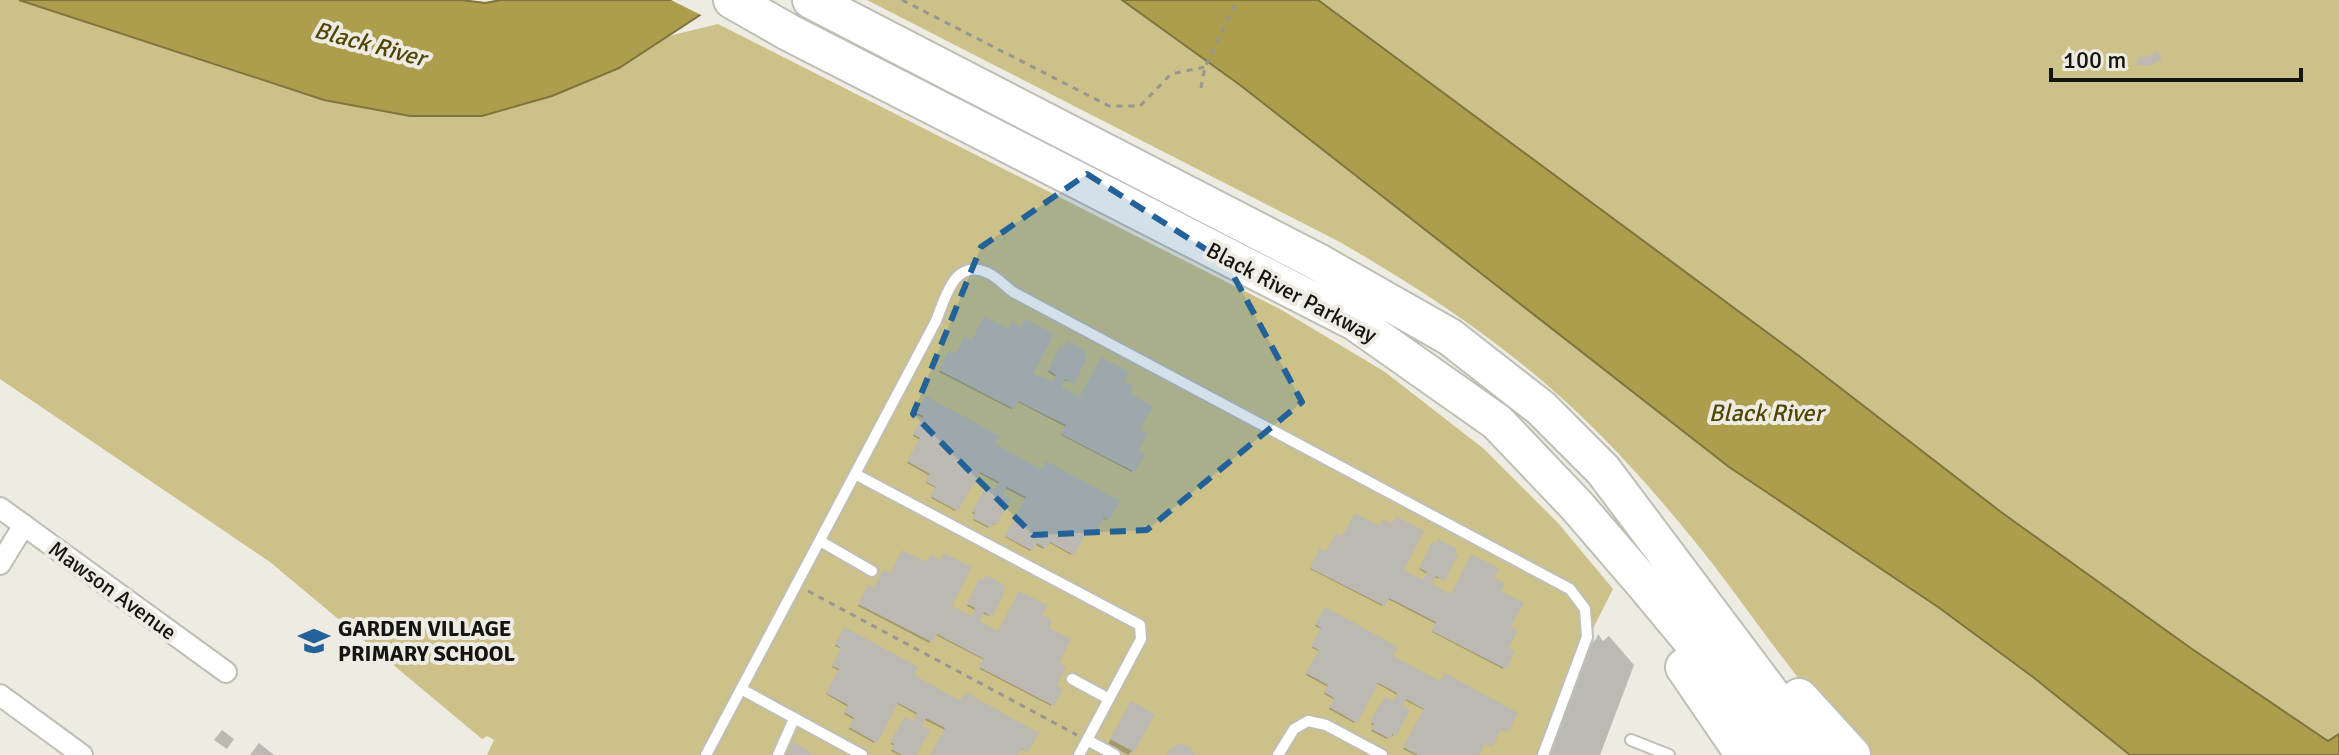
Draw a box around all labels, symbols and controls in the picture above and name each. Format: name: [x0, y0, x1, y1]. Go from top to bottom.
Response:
water label: Black River: [311, 15, 432, 74]
scale bar: [2051, 32, 2301, 82]
text: 100 m: [2063, 45, 2126, 75]
street label: Black River Parkway: [1202, 236, 1382, 349]
water label: Black River: [1709, 398, 1826, 428]
street label: Mawson Avenue: [44, 535, 182, 646]
place label: GARDEN VILLAGE PRIMARY SCHOOL: [338, 615, 515, 667]
school or university icon: GARDEN VILLAGE PRIMARY SCHOOL: [297, 624, 331, 658]

